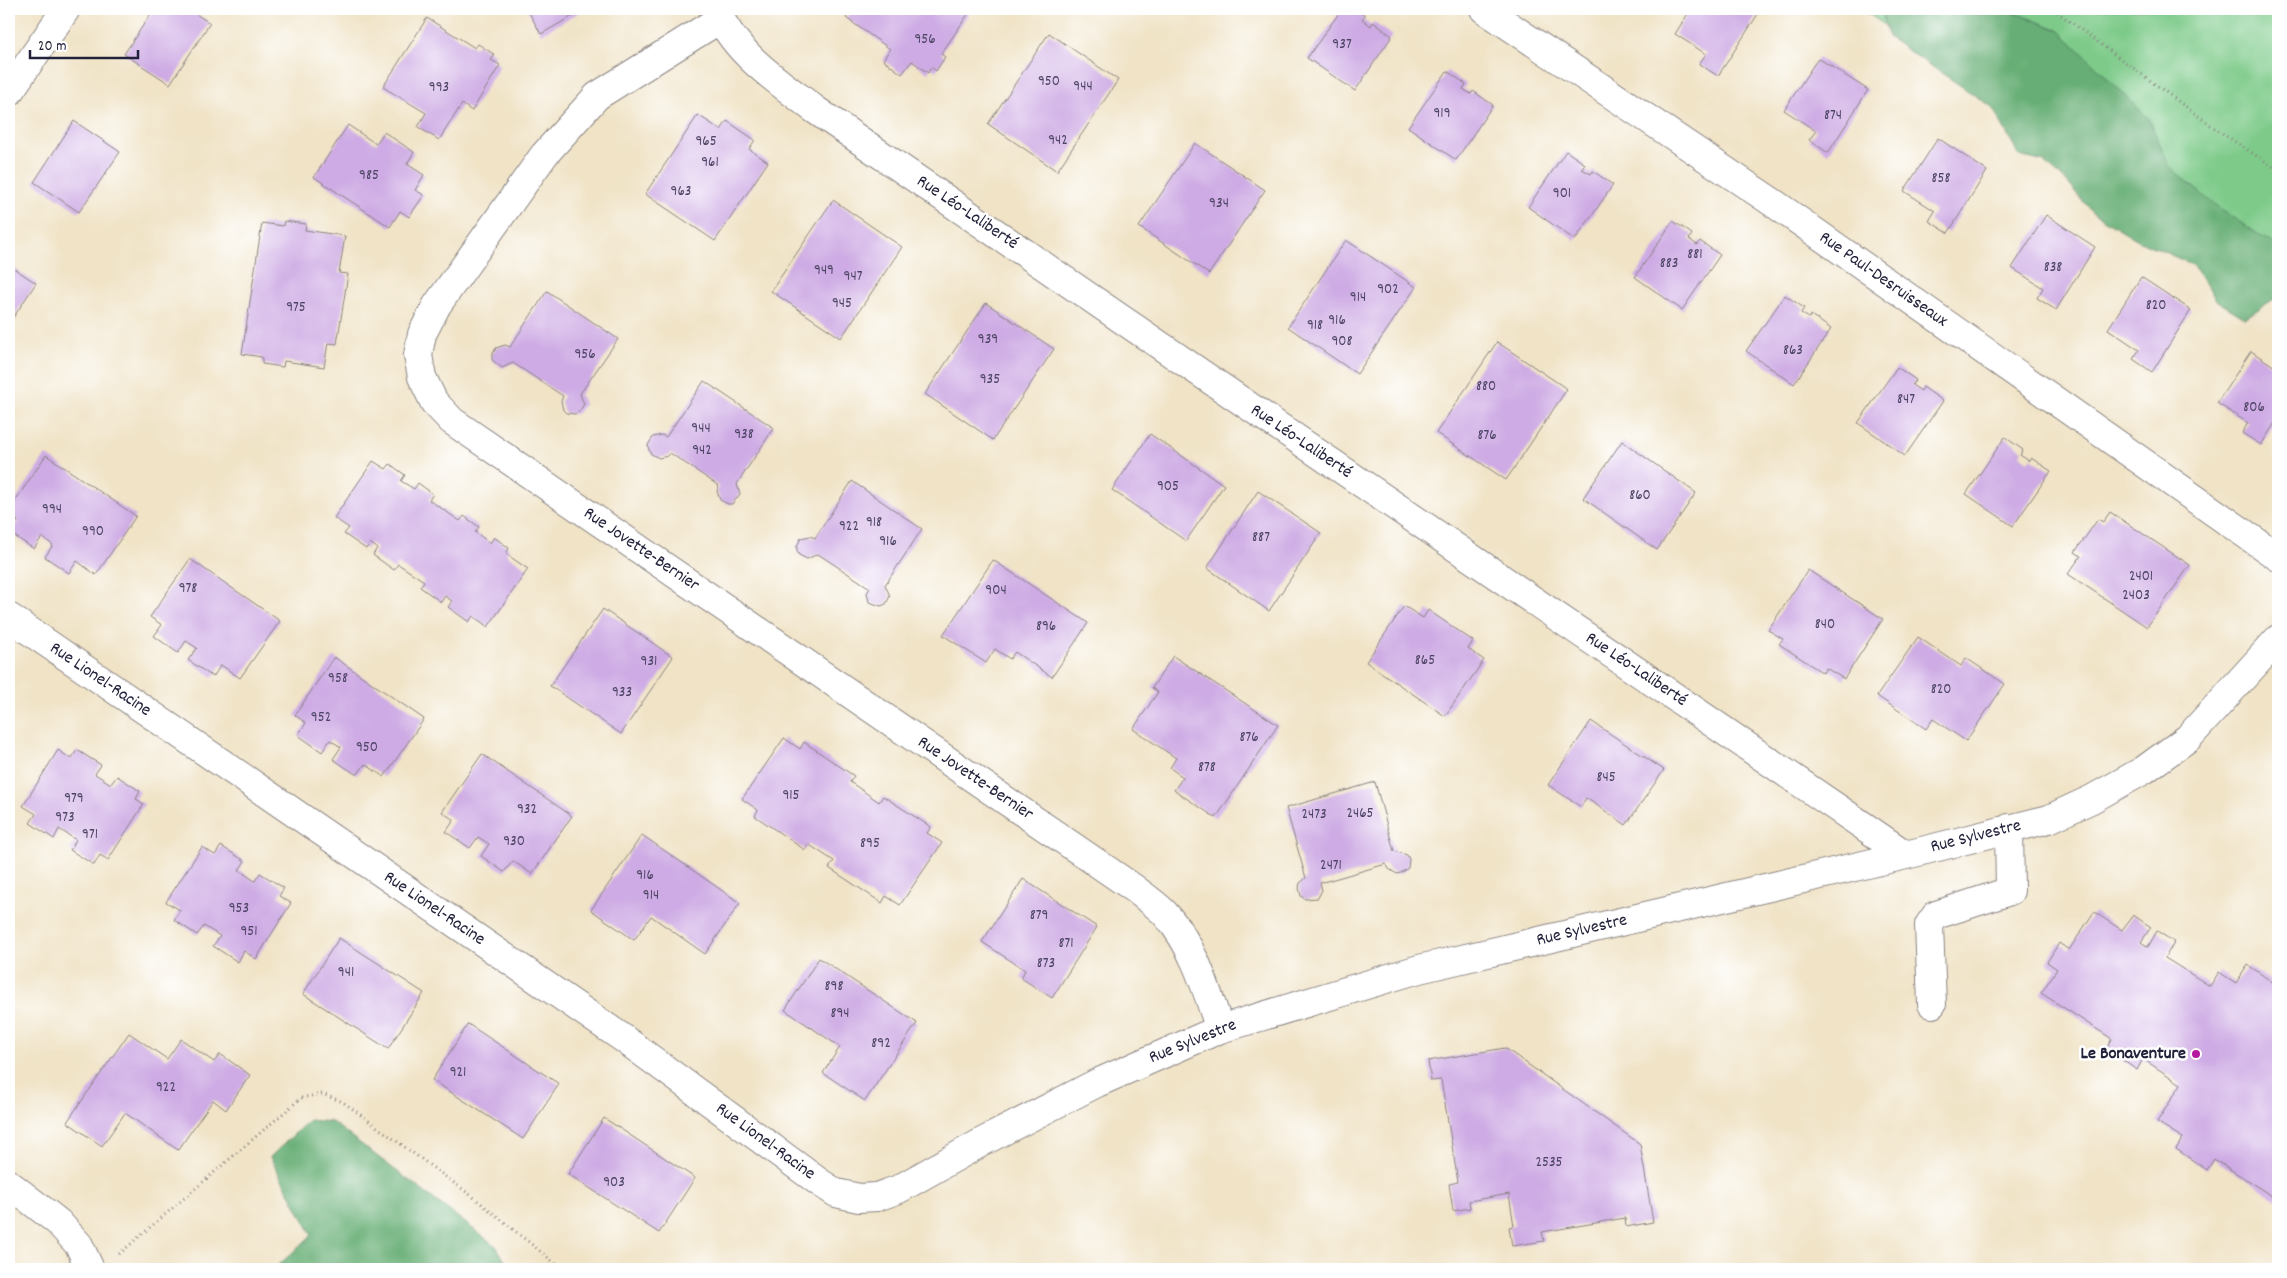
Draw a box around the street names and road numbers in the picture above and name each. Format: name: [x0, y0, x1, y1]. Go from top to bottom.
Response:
street label: Rue Léo-Laliberté: [911, 170, 1023, 256]
street label: Rue Paul-Desruisseaux: [1814, 226, 1953, 334]
street label: Rue Léo-Laliberté: [1245, 399, 1357, 485]
street label: Rue Jovette-Bernier: [578, 502, 704, 598]
street label: Rue Léo-Laliberté: [1580, 627, 1692, 713]
street label: Rue Lionel-Racine: [44, 637, 156, 723]
street label: Rue Jovette-Bernier: [912, 731, 1038, 827]
street label: Rue Sylvestre: [1928, 814, 2024, 860]
street label: Rue Lionel-Racine: [378, 866, 490, 952]
street label: Rue Sylvestre: [1534, 908, 1630, 954]
street label: Rue Sylvestre: [1146, 1013, 1241, 1071]
street label: Rue Lionel-Racine: [710, 1097, 820, 1187]

